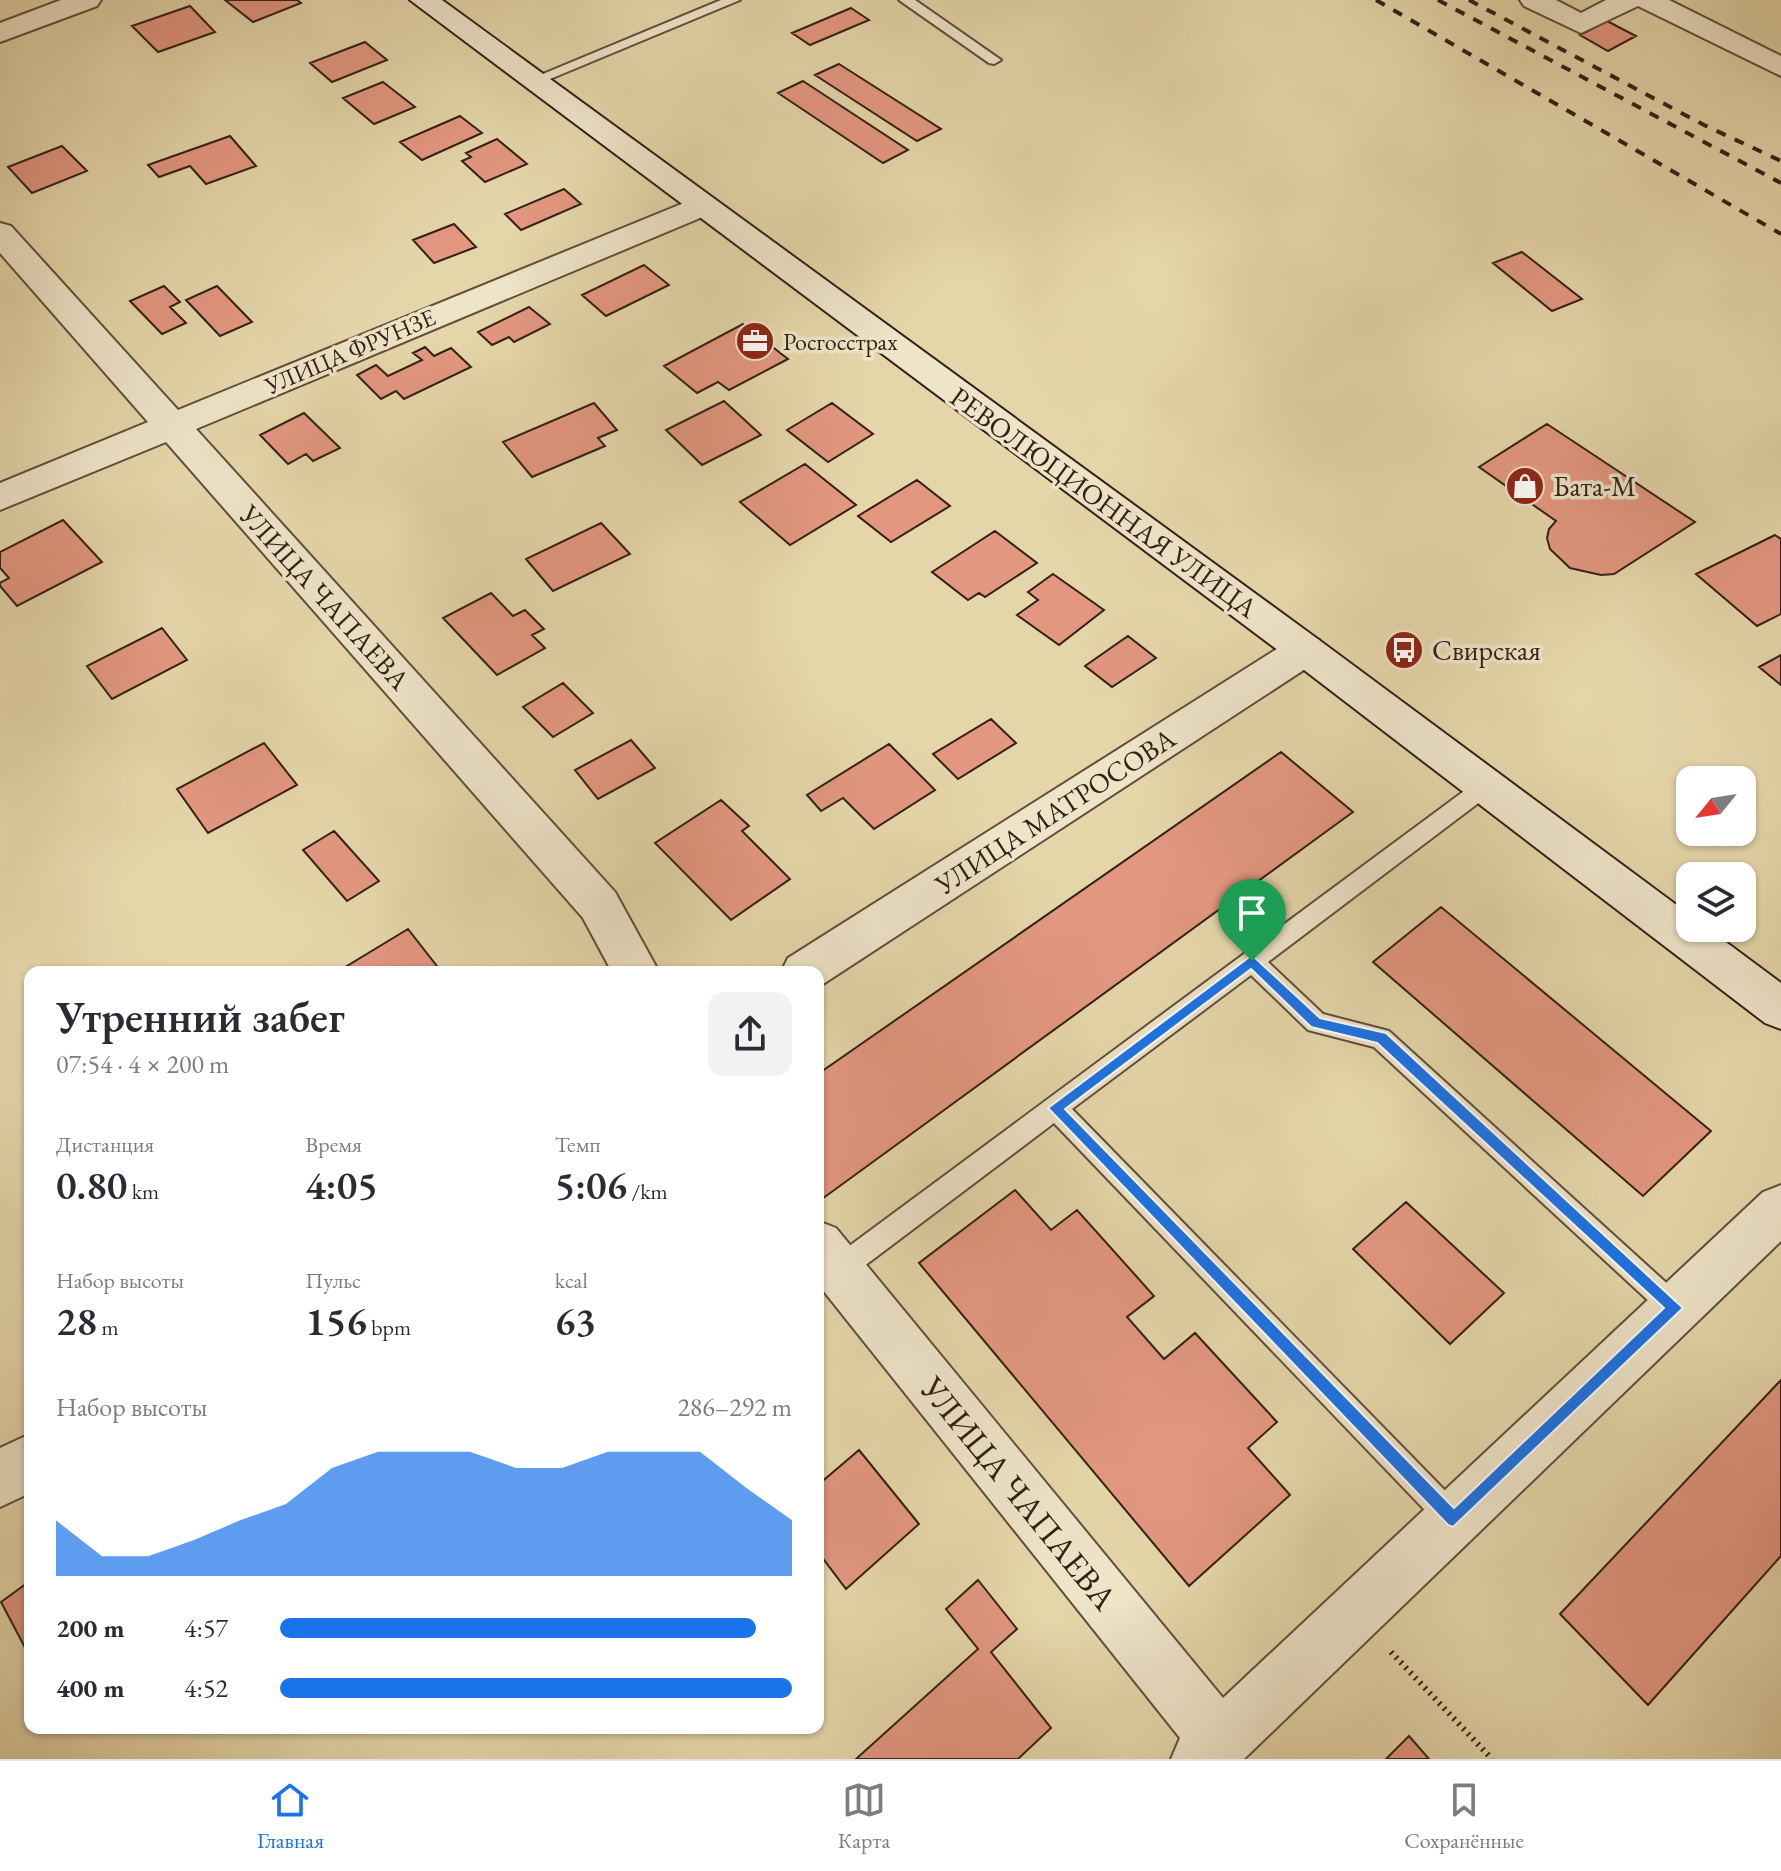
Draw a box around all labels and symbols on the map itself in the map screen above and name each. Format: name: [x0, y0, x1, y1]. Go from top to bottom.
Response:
street label: УЛИЦА ФРУНЗЕ: [259, 301, 440, 401]
office icon: Росгосстрах: [734, 320, 776, 362]
place label: Росгосстрах: [783, 326, 898, 357]
street label: РЕВОЛЮЦИОННАЯ УЛИЦА: [943, 378, 1265, 626]
shop icon: Бата-М: [1504, 465, 1546, 507]
place label: Бата-М: [1553, 468, 1636, 504]
street label: УЛИЦА ЧАПАЕВА: [231, 496, 418, 698]
bus stop icon: Свирская: [1383, 629, 1425, 671]
place label: Свирская: [1432, 632, 1541, 668]
street label: УЛИЦА МАТРОСОВА: [927, 719, 1183, 903]
north arrow: [1676, 766, 1756, 846]
pin: [1218, 879, 1286, 961]
street label: УЛИЦА ЧАПАЕВА: [911, 1366, 1127, 1619]

